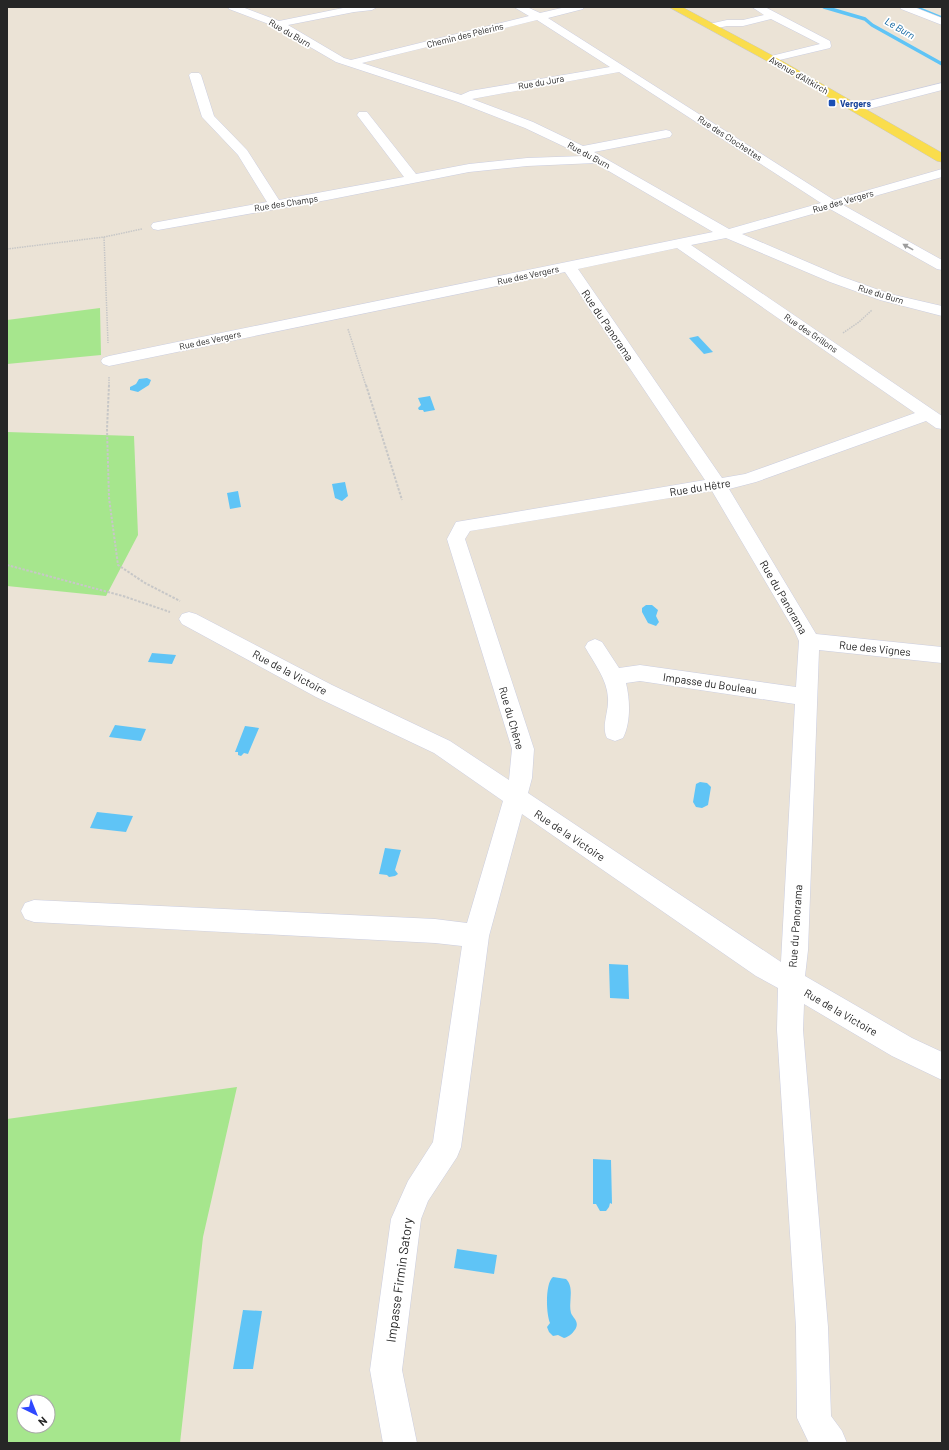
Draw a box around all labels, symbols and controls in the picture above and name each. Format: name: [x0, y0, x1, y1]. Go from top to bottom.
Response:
water label: Le Burn: [883, 15, 917, 41]
street label: Rue du Burn: [267, 17, 313, 50]
street label: Chemin des Pèlerins: [425, 20, 505, 50]
street label: Avenue d'Altkirch: [768, 54, 831, 96]
street label: Rue du Jura: [517, 73, 565, 91]
marker: Vergers: [827, 98, 837, 108]
place label: Vergers: [840, 98, 871, 109]
street label: Rue des Clochettes: [696, 113, 764, 163]
street label: Rue du Burn: [566, 139, 612, 171]
street label: Rue des Vergers: [811, 187, 875, 215]
street label: Rue des Champs: [253, 193, 319, 213]
one-way arrow: [902, 244, 914, 250]
street label: Rue des Vergers: [496, 263, 560, 287]
street label: Rue du Burn: [857, 282, 905, 306]
street label: Rue du Panorama: [579, 287, 637, 363]
street label: Rue des Grillons: [782, 311, 840, 355]
street label: Rue des Vergers: [178, 328, 242, 352]
street label: Rue du Hêtre: [669, 476, 732, 498]
street label: Rue du Panorama: [758, 558, 810, 636]
street label: Rue des Vignes: [839, 638, 911, 658]
street label: Rue de la Victoire: [250, 647, 330, 697]
street label: Impasse du Bouleau: [662, 670, 758, 696]
street label: Rue du Chêne: [497, 685, 527, 751]
street label: Rue de la Victoire: [532, 807, 608, 864]
street label: Rue du Panorama: [786, 884, 804, 968]
street label: Rue de la Victoire: [802, 986, 880, 1038]
street label: Impasse Firmin Satory: [382, 1217, 416, 1343]
north arrow: [16, 1394, 56, 1434]
text: N: [36, 1414, 50, 1429]

